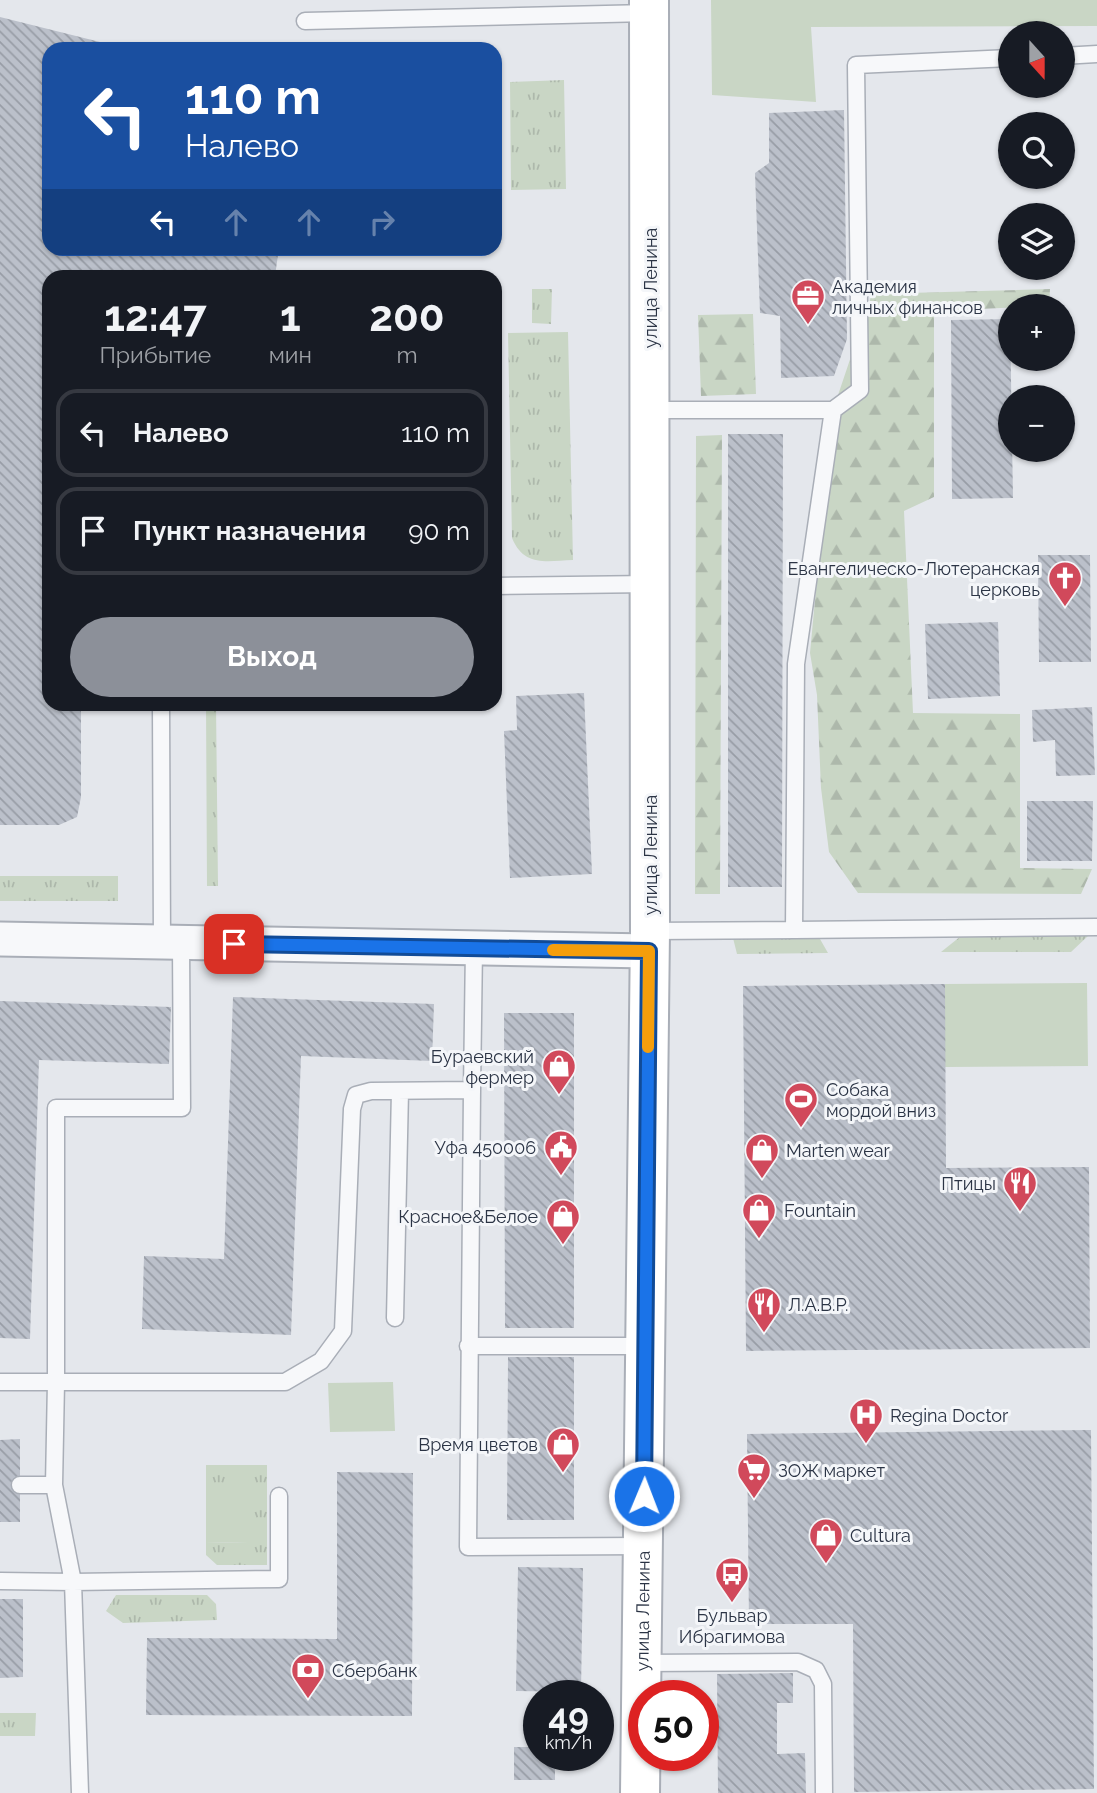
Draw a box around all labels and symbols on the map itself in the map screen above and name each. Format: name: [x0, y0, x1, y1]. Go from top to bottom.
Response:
north arrow: [998, 21, 1074, 98]
street label: улица Ленина: [640, 228, 661, 348]
place label: Академия личных финансов: [832, 276, 983, 318]
office icon: Академия личных финансов: [789, 277, 827, 326]
place label: Евангелическо-Лютеранская церковь: [788, 558, 1040, 600]
church icon: Евангелическо-Лютеранская церковь: [1046, 559, 1084, 608]
street label: улица Ленина: [640, 795, 661, 915]
pin: [204, 914, 264, 974]
place label: Бураевский фермер: [431, 1046, 534, 1088]
shop icon: Бураевский фермер: [540, 1047, 578, 1096]
place label: Собака мордой вниз: [826, 1079, 936, 1121]
sports icon: Собака мордой вниз: [782, 1080, 820, 1129]
public building icon: Уфа 450006: [542, 1128, 580, 1177]
shop icon: Marten wear: [743, 1131, 781, 1180]
place label: Уфа 450006: [434, 1137, 536, 1158]
place label: Marten wear: [786, 1140, 891, 1161]
restaurant icon: Птицы: [1001, 1164, 1039, 1213]
place label: Птицы: [941, 1173, 996, 1194]
shop icon: Fountain: [740, 1191, 778, 1240]
shop icon: Красное&Белое: [544, 1197, 582, 1246]
place label: Fountain: [784, 1200, 856, 1221]
place label: Красное&Белое: [398, 1206, 538, 1227]
restaurant icon: Л.А.В.Р.: [745, 1285, 783, 1334]
place label: Л.А.В.Р.: [788, 1294, 848, 1315]
hospital icon: Regina Doctor: [847, 1396, 885, 1445]
place label: Regina Doctor: [890, 1405, 1009, 1426]
shop icon: Время цветов: [544, 1425, 582, 1474]
place label: Время цветов: [418, 1434, 538, 1455]
supermarket icon: ЗОЖ маркет: [735, 1451, 773, 1500]
position arrow: [607, 1459, 681, 1533]
place label: ЗОЖ маркет: [778, 1460, 885, 1481]
shop icon: Cultura: [807, 1516, 845, 1565]
place label: Cultura: [850, 1525, 911, 1546]
street label: улица Ленина: [631, 1551, 653, 1672]
bus stop icon: Бульвар Ибрагимова: [713, 1555, 751, 1604]
place label: Бульвар Ибрагимова: [679, 1605, 785, 1647]
bank icon: Сбербанк: [289, 1651, 327, 1700]
place label: Сбербанк: [332, 1660, 418, 1681]
speed limit sign: 50: [628, 1680, 719, 1771]

